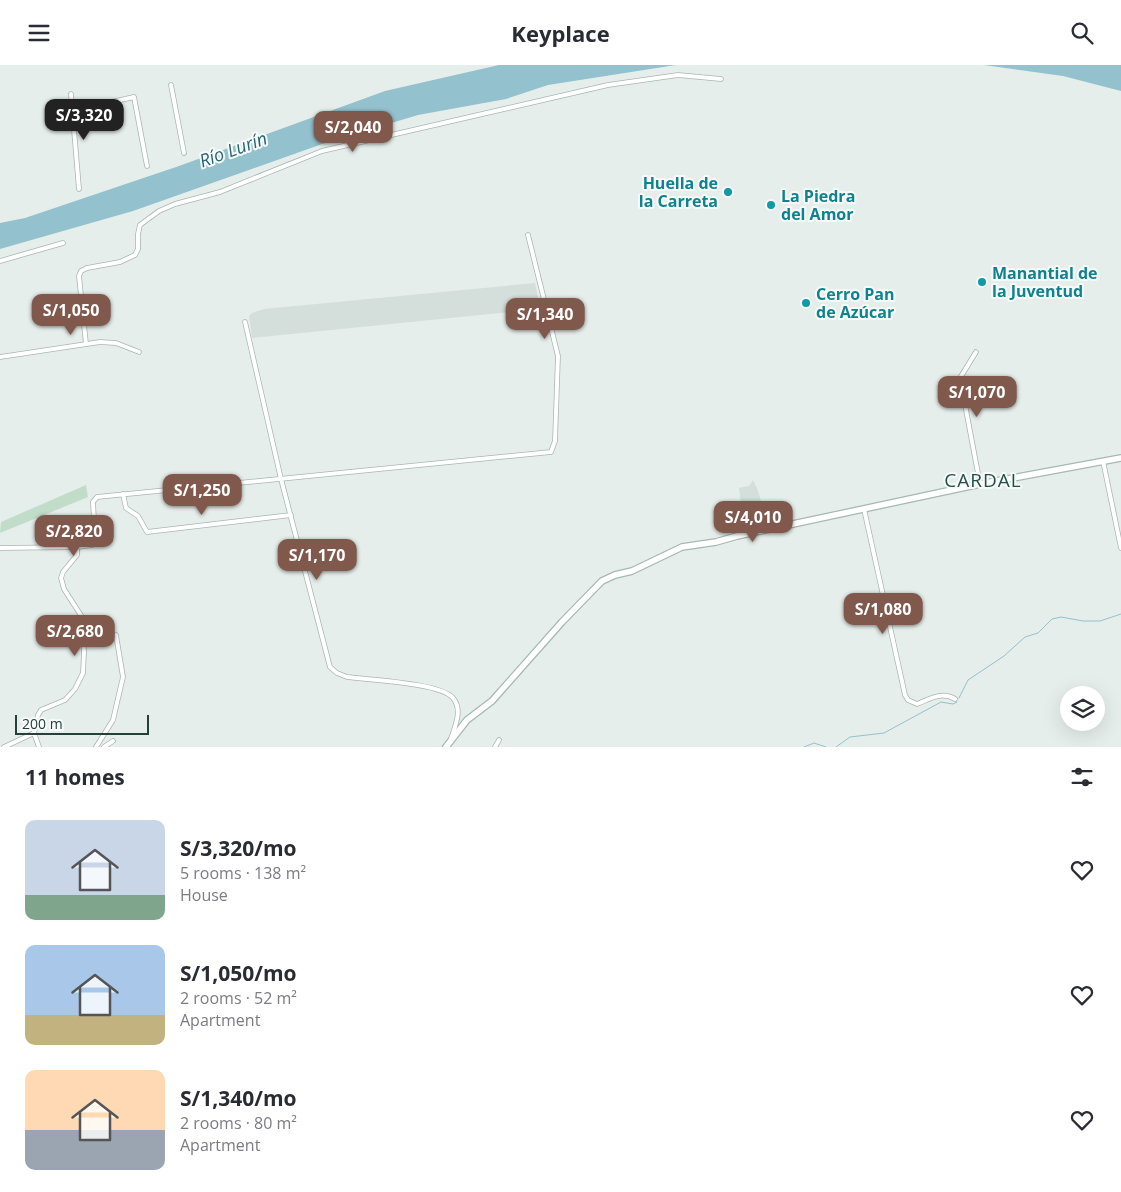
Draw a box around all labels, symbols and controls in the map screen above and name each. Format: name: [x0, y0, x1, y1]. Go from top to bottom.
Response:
text: Keyplace: [511, 18, 610, 48]
icon: menu: [25, 19, 53, 47]
icon: search: [1068, 19, 1096, 47]
pin: S/3,320: [38, 99, 130, 141]
text: S/3,320: [56, 104, 112, 126]
pin: S/2,040: [307, 111, 399, 153]
text: S/2,040: [325, 116, 381, 138]
water label: Río Lurín: [196, 126, 270, 172]
place label: Huella de la Carreta: [639, 172, 718, 212]
place label: La Piedra del Amor: [781, 185, 855, 225]
marker: Huella de la Carreta: [722, 186, 734, 198]
marker: La Piedra del Amor: [765, 199, 777, 211]
place label: Manantial de la Juventud: [992, 262, 1098, 302]
marker: Manantial de la Juventud: [976, 276, 988, 288]
place label: Cerro Pan de Azúcar: [816, 283, 894, 323]
pin: S/1,050: [25, 293, 117, 336]
pin: S/1,340: [499, 297, 591, 340]
marker: Cerro Pan de Azúcar: [800, 297, 812, 309]
text: S/1,050: [43, 299, 99, 321]
text: S/1,340: [517, 303, 573, 325]
pin: S/1,070: [931, 375, 1023, 418]
text: S/1,070: [949, 381, 1005, 403]
district label: CARDAL: [944, 467, 1022, 493]
pin: S/1,250: [156, 473, 248, 516]
text: S/1,250: [174, 479, 230, 501]
pin: S/4,010: [707, 501, 799, 543]
text: S/4,010: [725, 506, 781, 528]
pin: S/2,820: [28, 515, 120, 557]
text: S/2,820: [46, 520, 102, 542]
pin: S/1,170: [271, 539, 363, 581]
text: S/1,170: [289, 544, 345, 566]
pin: S/1,080: [837, 593, 929, 635]
text: S/1,080: [855, 598, 911, 620]
pin: S/2,680: [29, 615, 121, 657]
text: S/2,680: [47, 620, 103, 642]
map controls: [1060, 686, 1105, 731]
button: layers: [1060, 686, 1105, 731]
scale bar: [15, 712, 149, 735]
text: 200 m: [22, 714, 63, 733]
text: 11 homes: [25, 763, 125, 791]
icon: filters: [1068, 763, 1096, 791]
text: S/3,320/mo: [180, 834, 297, 862]
icon: home: [65, 840, 125, 900]
icon: heart: [1068, 856, 1096, 884]
text: 5 rooms · 138 m²: [180, 862, 306, 884]
text: House: [180, 884, 228, 906]
text: S/1,050/mo: [180, 959, 297, 987]
icon: home: [65, 965, 125, 1025]
icon: heart: [1068, 981, 1096, 1009]
text: 2 rooms · 52 m²: [180, 987, 297, 1009]
text: Apartment: [180, 1009, 260, 1031]
text: S/1,340/mo: [180, 1084, 297, 1112]
icon: home: [65, 1090, 125, 1150]
icon: heart: [1068, 1106, 1096, 1134]
text: 2 rooms · 80 m²: [180, 1112, 297, 1134]
text: Apartment: [180, 1134, 260, 1156]

